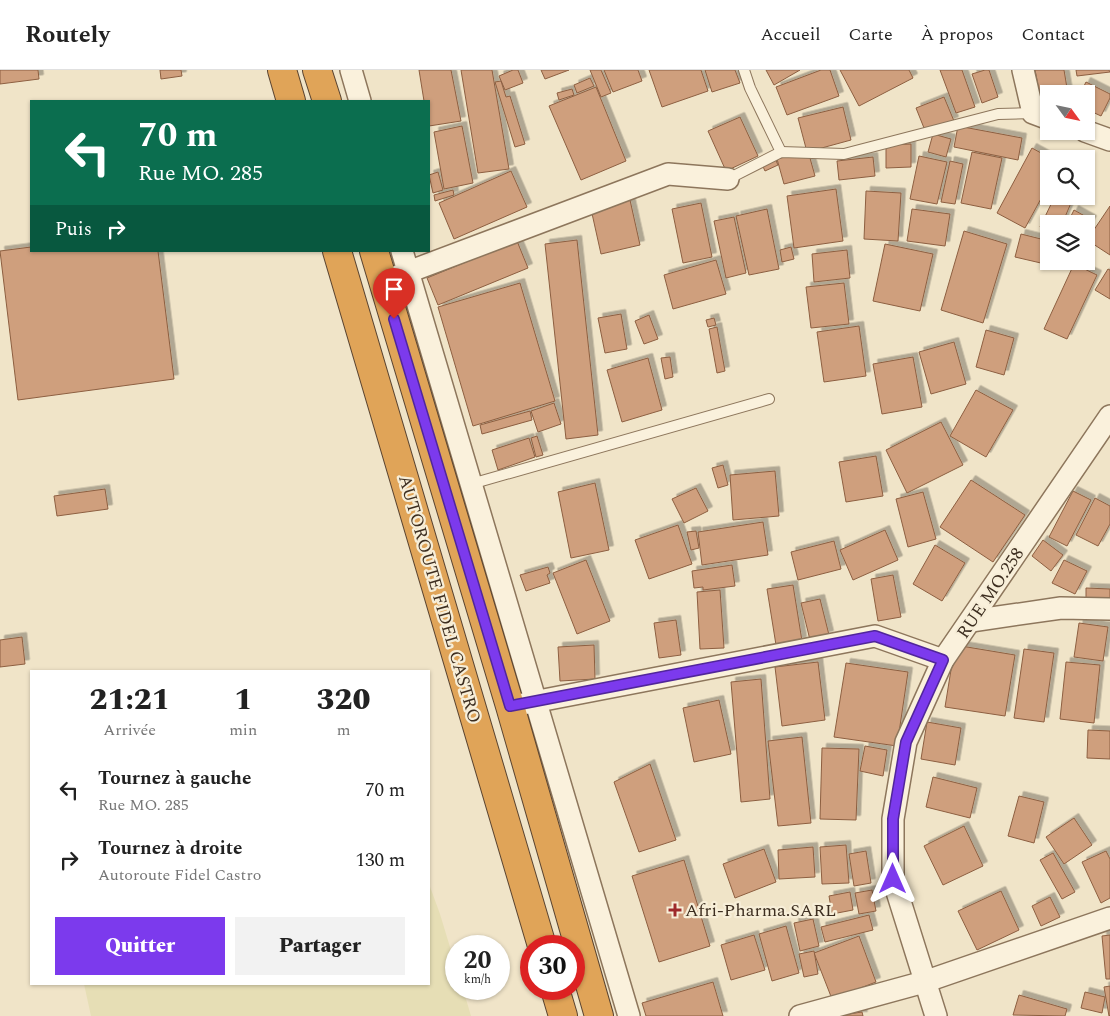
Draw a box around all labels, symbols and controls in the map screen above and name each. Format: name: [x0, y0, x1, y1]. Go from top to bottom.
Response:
text: Routely: [25, 17, 110, 53]
text: Accueil: [760, 21, 821, 48]
text: Carte: [849, 21, 893, 48]
text: À propos: [921, 21, 994, 48]
text: Contact: [1022, 21, 1085, 48]
north arrow: [1040, 85, 1095, 140]
map controls: [1040, 85, 1095, 270]
text: 70 m: [138, 109, 218, 162]
icon: left: [55, 120, 120, 185]
button: search: [1040, 150, 1095, 205]
text: Rue MO. 285: [138, 157, 263, 190]
text: Puis: [55, 215, 92, 244]
icon: right: [102, 215, 130, 243]
button: layers: [1040, 215, 1095, 270]
pin: [373, 268, 415, 319]
icon: arrive: [380, 275, 408, 303]
street label: AUTOROUTE FIDEL CASTRO: [391, 472, 488, 726]
street label: RUE MO.258: [950, 542, 1031, 644]
text: 21:21: [89, 677, 170, 723]
text: 1: [234, 677, 252, 723]
text: 320: [317, 677, 371, 723]
text: Arrivée: [103, 718, 156, 742]
text: min: [229, 718, 257, 742]
text: m: [337, 718, 350, 742]
text: Tournez à gauche: [98, 764, 251, 793]
icon: left: [55, 776, 83, 804]
text: 70 m: [365, 776, 405, 805]
text: Rue MO. 285: [98, 793, 189, 817]
text: Tournez à droite: [98, 834, 242, 863]
icon: right: [55, 846, 83, 874]
text: 130 m: [355, 846, 405, 875]
position arrow: [866, 852, 918, 904]
text: Autoroute Fidel Castro: [98, 863, 261, 887]
place label: Afri-Pharma.SARL: [685, 897, 837, 924]
marker: Afri-Pharma.SARL: [669, 904, 681, 916]
button: Quitter: [55, 917, 225, 975]
button: Partager: [235, 917, 405, 975]
speed limit sign: 30: [520, 935, 585, 1000]
text: 20: [463, 942, 492, 980]
text: km/h: [464, 970, 491, 989]

